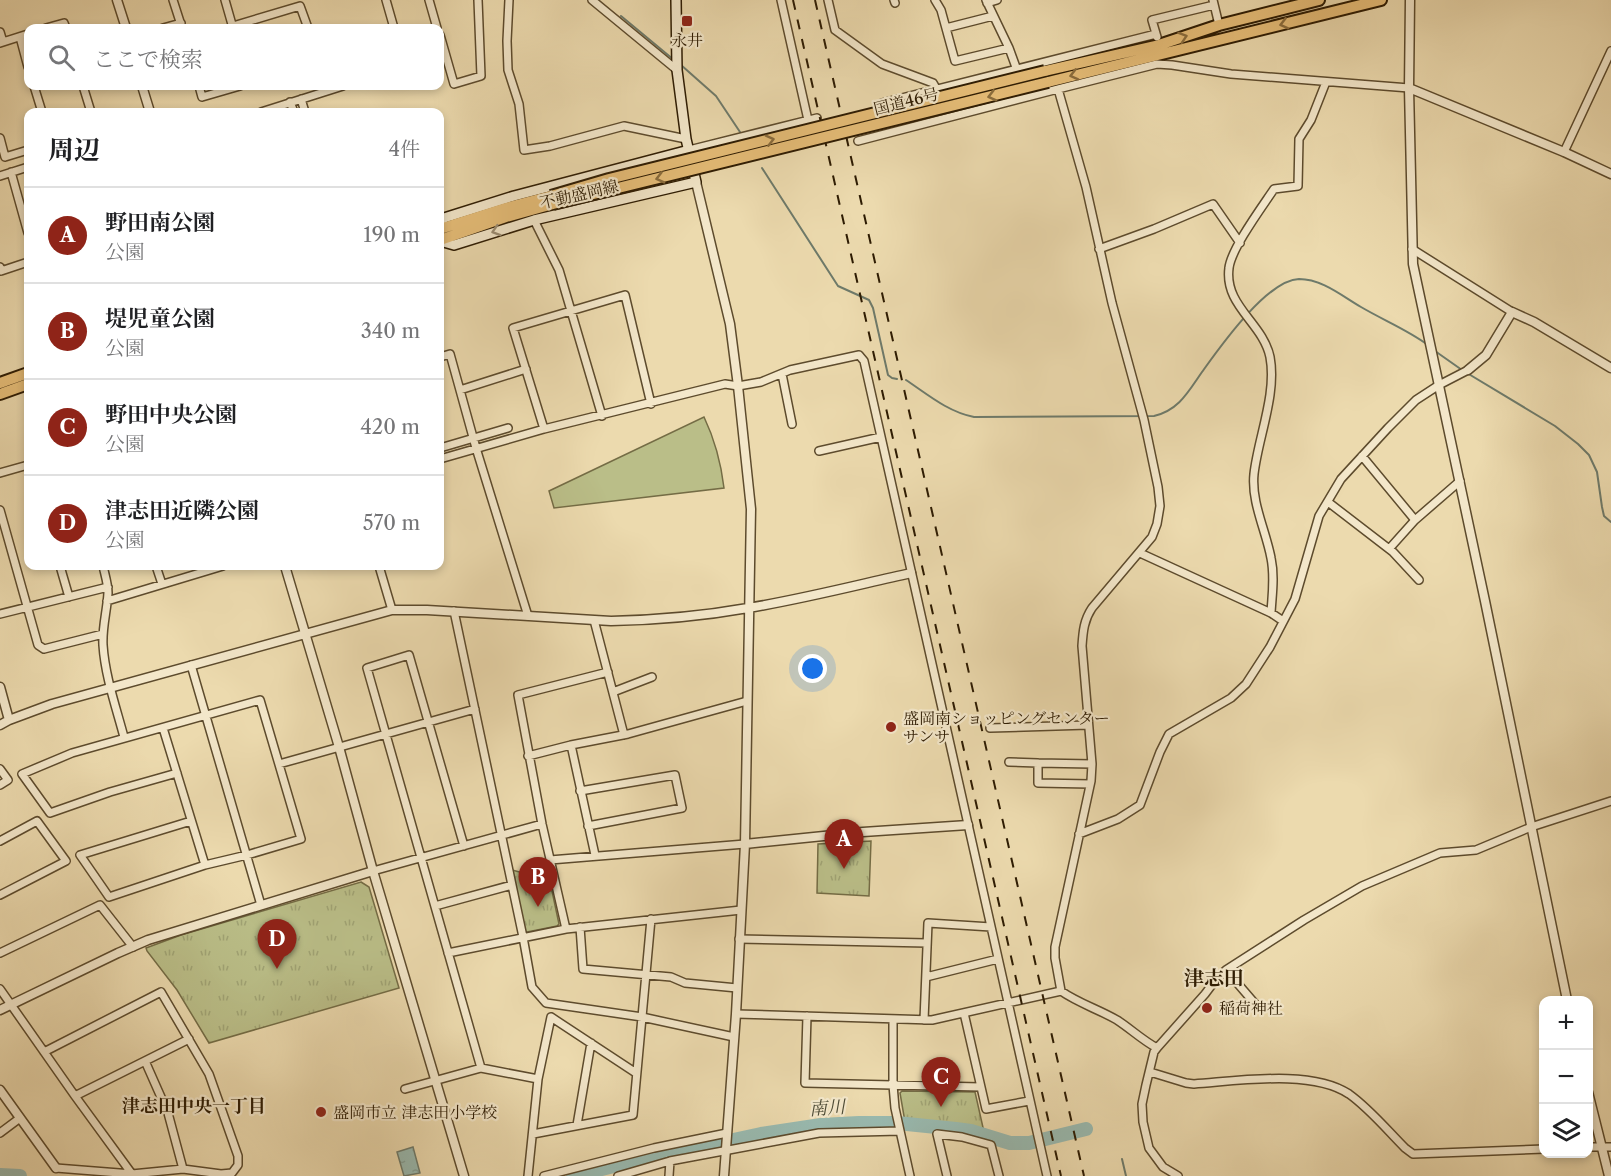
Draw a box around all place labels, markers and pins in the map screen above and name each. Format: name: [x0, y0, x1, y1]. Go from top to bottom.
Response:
marker: 永井: [680, 14, 694, 28]
place label: 永井: [671, 30, 703, 50]
place label: 盛岡南ショッピングセンター サンサ: [903, 708, 1110, 746]
marker: 盛岡南ショッピングセンター サンサ: [884, 720, 898, 734]
pin: A: [824, 820, 864, 869]
pin: B: [518, 858, 558, 907]
pin: D: [258, 920, 296, 969]
place label: 稲荷神社: [1219, 998, 1283, 1018]
marker: 稲荷神社: [1200, 1001, 1214, 1015]
pin: C: [922, 1058, 960, 1107]
place label: 盛岡市立 津志田小学校: [333, 1102, 497, 1122]
marker: 盛岡市立 津志田小学校: [314, 1105, 328, 1119]

